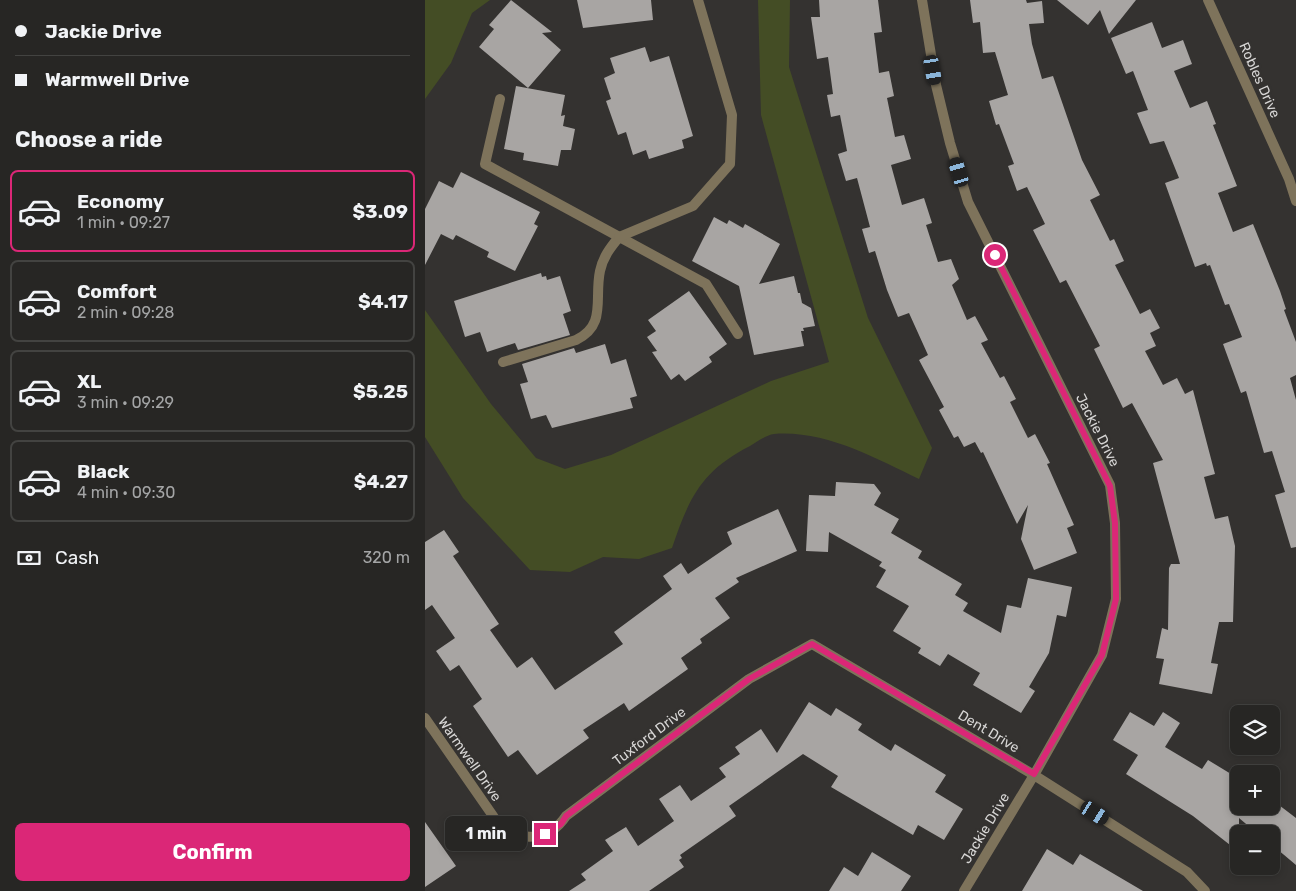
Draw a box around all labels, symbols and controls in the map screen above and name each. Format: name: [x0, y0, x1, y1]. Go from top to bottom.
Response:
text: Jackie Drive: [45, 20, 162, 43]
street label: Robles Drive: [1235, 40, 1284, 121]
car: [923, 54, 942, 86]
text: Warmwell Drive: [45, 68, 189, 91]
text: Choose a ride: [15, 126, 162, 153]
car: [947, 155, 970, 189]
icon: car: [17, 189, 62, 234]
text: Economy: [77, 190, 164, 213]
text: $3.09: [352, 200, 408, 223]
text: 1 min · 09:27: [77, 213, 170, 232]
route start: [984, 244, 1006, 266]
icon: car: [17, 279, 62, 324]
text: Comfort: [77, 280, 157, 303]
text: $4.17: [358, 290, 408, 313]
text: 2 min · 09:28: [77, 303, 175, 322]
icon: car: [17, 369, 62, 414]
text: XL: [77, 370, 101, 393]
text: $5.25: [353, 380, 408, 403]
street label: Jackie Drive: [1072, 391, 1123, 470]
text: 3 min · 09:29: [77, 393, 174, 412]
icon: car: [17, 459, 62, 504]
text: Black: [77, 460, 129, 483]
text: $4.27: [354, 470, 408, 493]
text: 4 min · 09:30: [77, 483, 175, 502]
icon: cash: [15, 544, 43, 572]
text: Cash: [55, 546, 99, 569]
text: 320 m: [363, 548, 410, 567]
street label: Tuxford Drive: [609, 703, 689, 769]
map controls: [1230, 705, 1280, 875]
button: layers: [1230, 705, 1280, 755]
street label: Dent Drive: [955, 707, 1023, 756]
street label: Warmwell Drive: [434, 714, 505, 805]
button: +: [1230, 765, 1280, 815]
street label: Jackie Drive: [958, 790, 1013, 867]
car: [1078, 799, 1111, 827]
callout: 1 min: [445, 816, 527, 852]
button: Confirm: [15, 823, 410, 881]
route end: [534, 823, 556, 845]
text: 1 min: [466, 824, 506, 843]
button: −: [1230, 825, 1280, 875]

